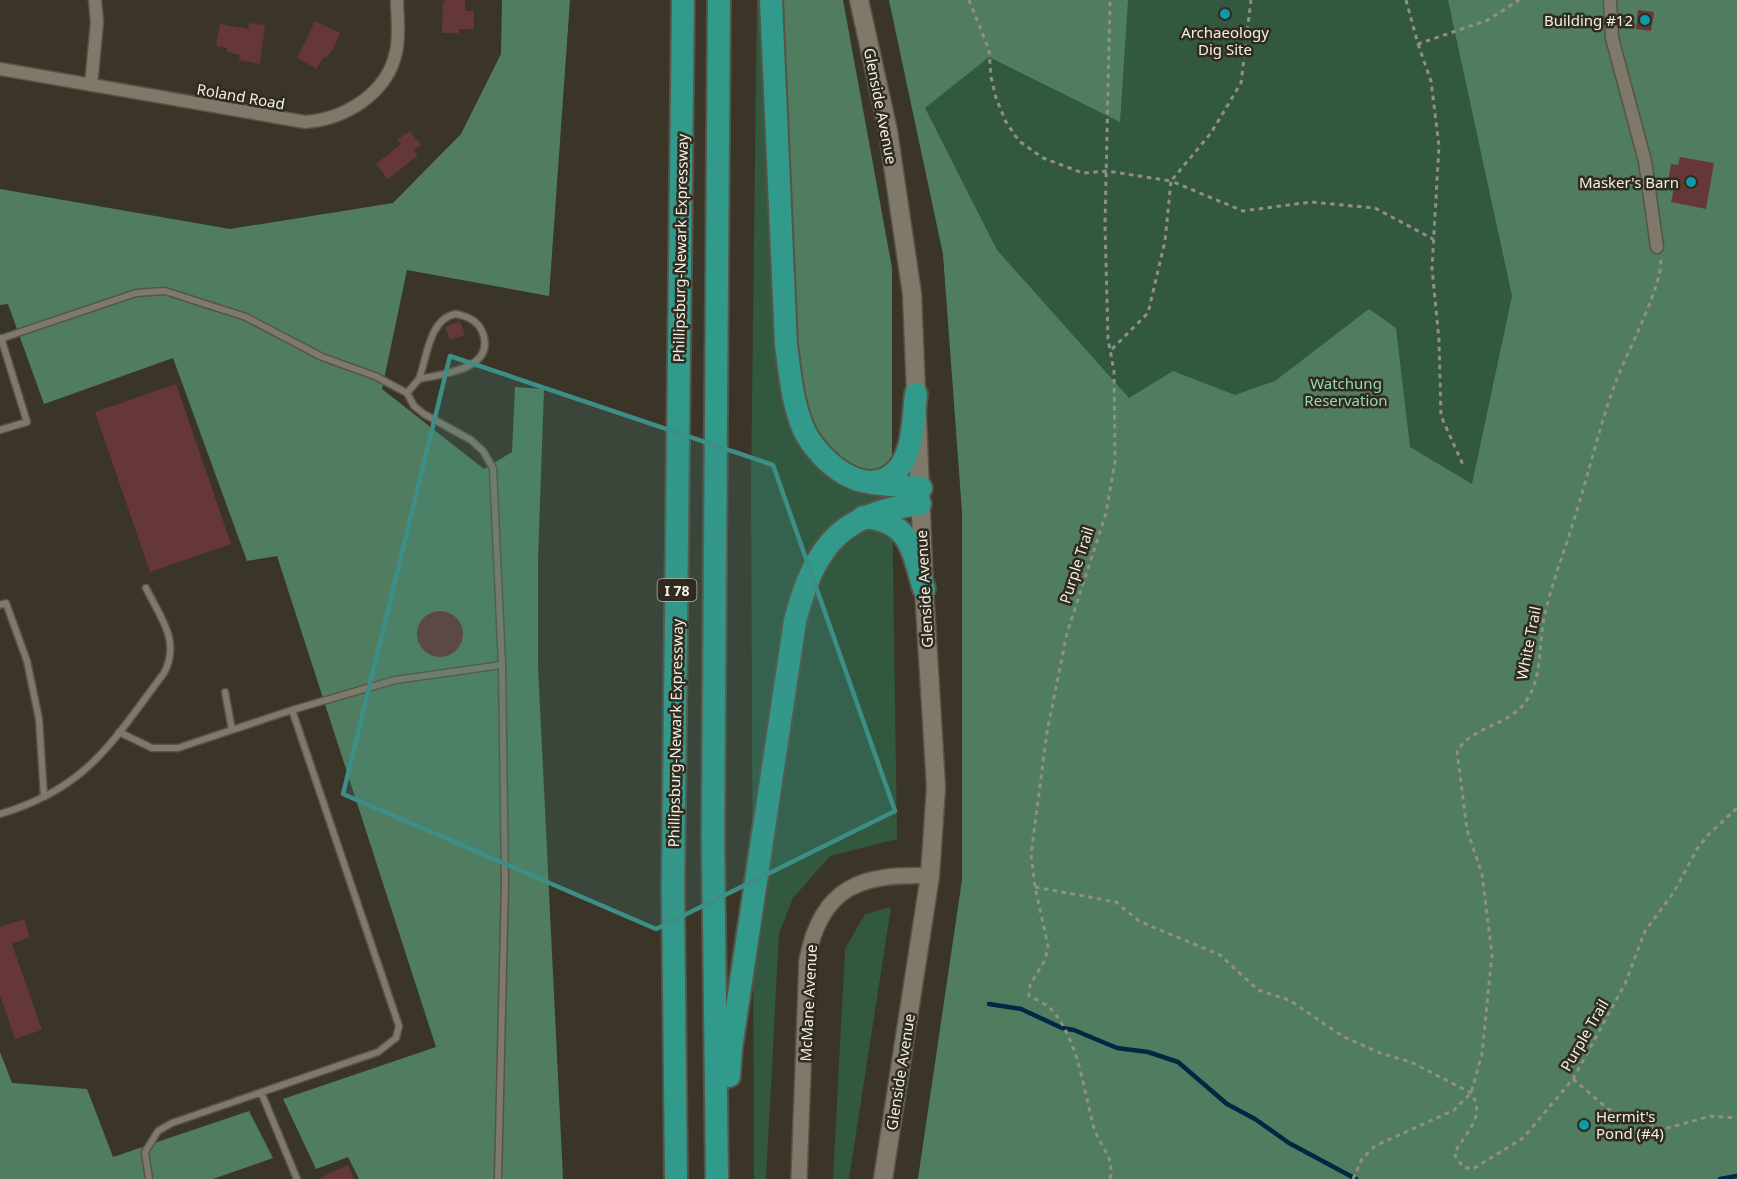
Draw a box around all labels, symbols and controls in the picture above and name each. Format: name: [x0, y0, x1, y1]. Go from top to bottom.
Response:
marker: Archaeology Dig Site: [1218, 7, 1232, 21]
place label: Building #12: [1544, 10, 1633, 30]
marker: Building #12: [1638, 13, 1652, 27]
place label: Archaeology Dig Site: [1181, 22, 1269, 59]
street label: Glenside Avenue: [860, 46, 902, 166]
street label: Roland Road: [195, 78, 287, 114]
street label: Phillipsburg-Newark Expressway: [668, 133, 692, 363]
place label: Masker's Barn: [1579, 172, 1679, 192]
marker: Masker's Barn: [1684, 175, 1698, 189]
park label: Watchung Reservation: [1304, 373, 1388, 410]
street label: Purple Trail: [1054, 524, 1098, 606]
street label: Glenside Avenue: [911, 530, 937, 648]
road number: I 78: [658, 579, 696, 601]
street label: White Trail: [1511, 605, 1545, 681]
street label: Phillipsburg-Newark Expressway: [663, 618, 687, 848]
street label: McMane Avenue: [795, 944, 821, 1062]
street label: Purple Trail: [1555, 996, 1613, 1074]
street label: Glenside Avenue: [881, 1012, 919, 1132]
place label: Hermit's Pond (#4): [1596, 1106, 1664, 1143]
marker: Hermit's Pond (#4): [1577, 1118, 1591, 1132]

